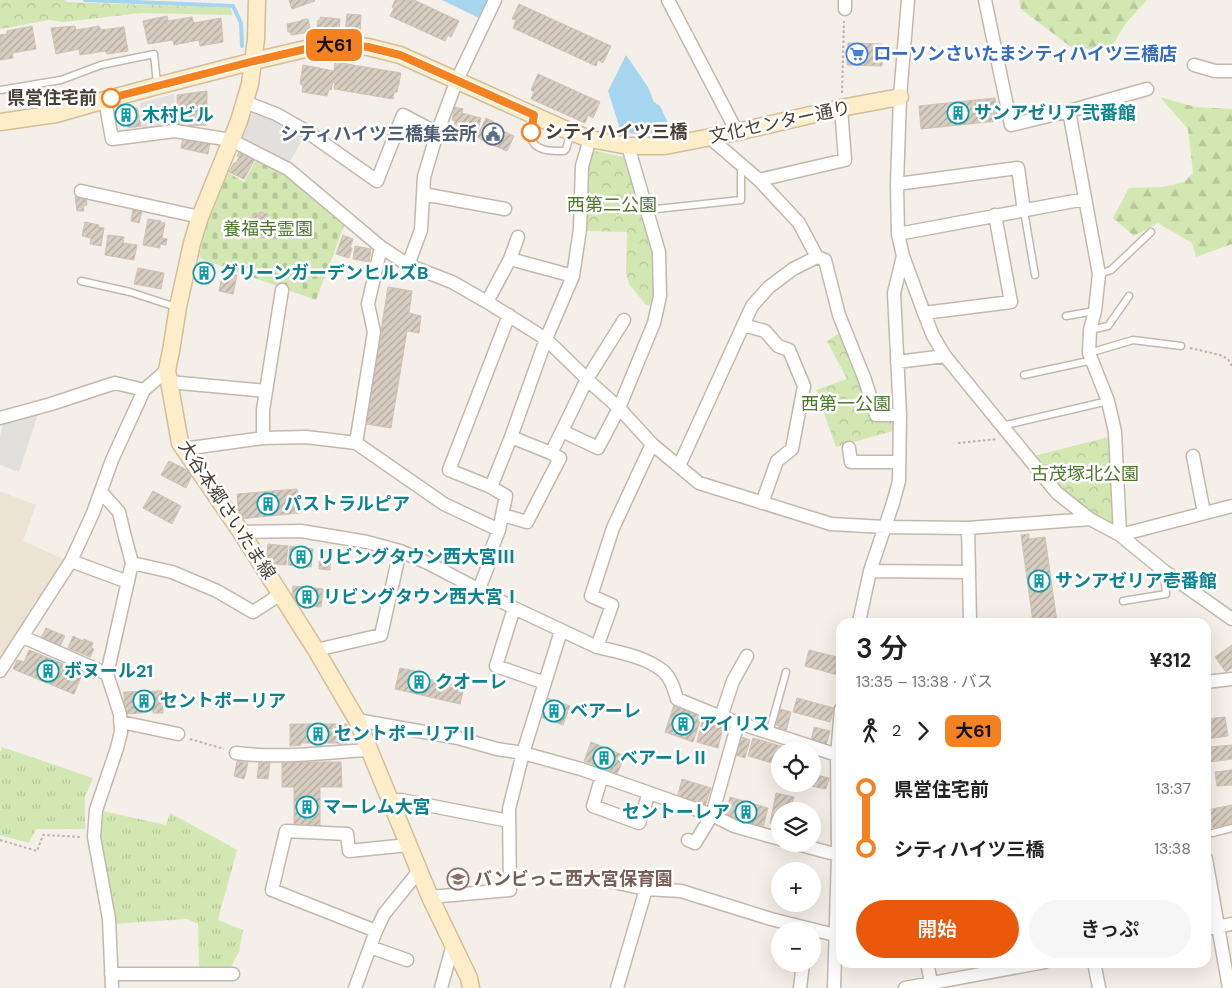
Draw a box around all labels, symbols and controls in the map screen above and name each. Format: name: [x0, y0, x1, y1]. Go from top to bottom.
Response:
line badge: 大61: [305, 29, 363, 61]
text: 大61: [316, 33, 352, 57]
supermarket icon: ローソンさいたまシティハイツ三橋店: [845, 42, 869, 66]
place label: ローソンさいたまシティハイツ三橋店: [873, 42, 1177, 66]
place label: 県営住宅前: [7, 86, 97, 110]
marker: 県営住宅前: [101, 88, 121, 108]
street label: 文化センター通り: [707, 95, 853, 149]
building icon: サンアゼリア弐番館: [946, 101, 970, 125]
place label: サンアゼリア弐番館: [974, 101, 1136, 125]
building icon: 木村ビル: [114, 103, 138, 127]
place label: 木村ビル: [142, 103, 214, 127]
place label: シティハイツ三橋: [545, 120, 688, 144]
place label: シティハイツ三橋集会所: [280, 122, 477, 146]
public building icon: シティハイツ三橋集会所: [481, 122, 505, 146]
marker: シティハイツ三橋: [521, 122, 541, 142]
park label: 西第二公園: [567, 193, 657, 217]
park label: 養福寺霊園: [223, 217, 313, 241]
building icon: グリーンガーデンヒルズB: [192, 261, 216, 285]
place label: グリーンガーデンヒルズB: [220, 261, 429, 285]
park label: 西第一公園: [801, 392, 891, 416]
street label: 大谷本郷さいたま線: [173, 436, 281, 584]
park label: 古茂塚北公園: [1031, 462, 1139, 486]
building icon: パストラルピア: [256, 492, 280, 516]
place label: パストラルピア: [284, 492, 410, 516]
building icon: リビングタウン西大宮Ⅲ: [289, 545, 313, 569]
place label: リビングタウン西大宮Ⅲ: [317, 545, 515, 569]
building icon: サンアゼリア壱番館: [1027, 569, 1051, 593]
place label: サンアゼリア壱番館: [1055, 569, 1217, 593]
building icon: リビングタウン西大宮Ⅰ: [295, 585, 319, 609]
place label: リビングタウン西大宮Ⅰ: [323, 585, 521, 609]
text: 3 分: [856, 630, 908, 667]
text: ¥312: [1149, 648, 1191, 673]
building icon: ボヌール21: [36, 659, 60, 683]
place label: ボヌール21: [64, 659, 153, 683]
building icon: クオーレ: [407, 670, 431, 694]
place label: クオーレ: [435, 670, 507, 694]
text: 13:35 – 13:38 · バス: [856, 671, 993, 692]
building icon: セントポーリア: [132, 689, 156, 713]
place label: セントポーリア: [160, 689, 286, 713]
building icon: ベアーレ: [542, 699, 566, 723]
place label: ベアーレ: [570, 699, 641, 723]
building icon: アイリス: [671, 712, 695, 736]
place label: アイリス: [699, 712, 770, 736]
icon: walk: [856, 717, 884, 745]
icon: forward: [909, 717, 937, 745]
text: 大61: [955, 719, 991, 743]
text: 2: [892, 720, 901, 741]
building icon: セントポーリアⅡ: [306, 722, 330, 746]
place label: セントポーリアⅡ: [334, 722, 478, 746]
map controls: [771, 742, 821, 972]
button: locate: [771, 742, 821, 792]
building icon: ベアーレⅡ: [592, 746, 616, 770]
place label: ベアーレⅡ: [620, 746, 709, 770]
text: 県営住宅前: [894, 777, 989, 802]
text: 13:37: [1156, 778, 1191, 799]
building icon: マーレム大宮: [295, 795, 319, 819]
place label: マーレム大宮: [323, 795, 431, 819]
place label: セントーレア: [622, 800, 730, 824]
building icon: セントーレア: [734, 800, 758, 824]
button: layers: [771, 802, 821, 852]
text: シティハイツ三橋: [894, 837, 1044, 862]
text: 13:38: [1154, 838, 1191, 859]
button: +: [771, 862, 821, 912]
school or university icon: バンビっこ西大宮保育園: [446, 867, 470, 891]
place label: バンビっこ西大宮保育園: [474, 867, 673, 891]
button: 開始: [856, 900, 1019, 958]
button: きっぷ: [1029, 900, 1191, 958]
button: −: [771, 922, 821, 972]

